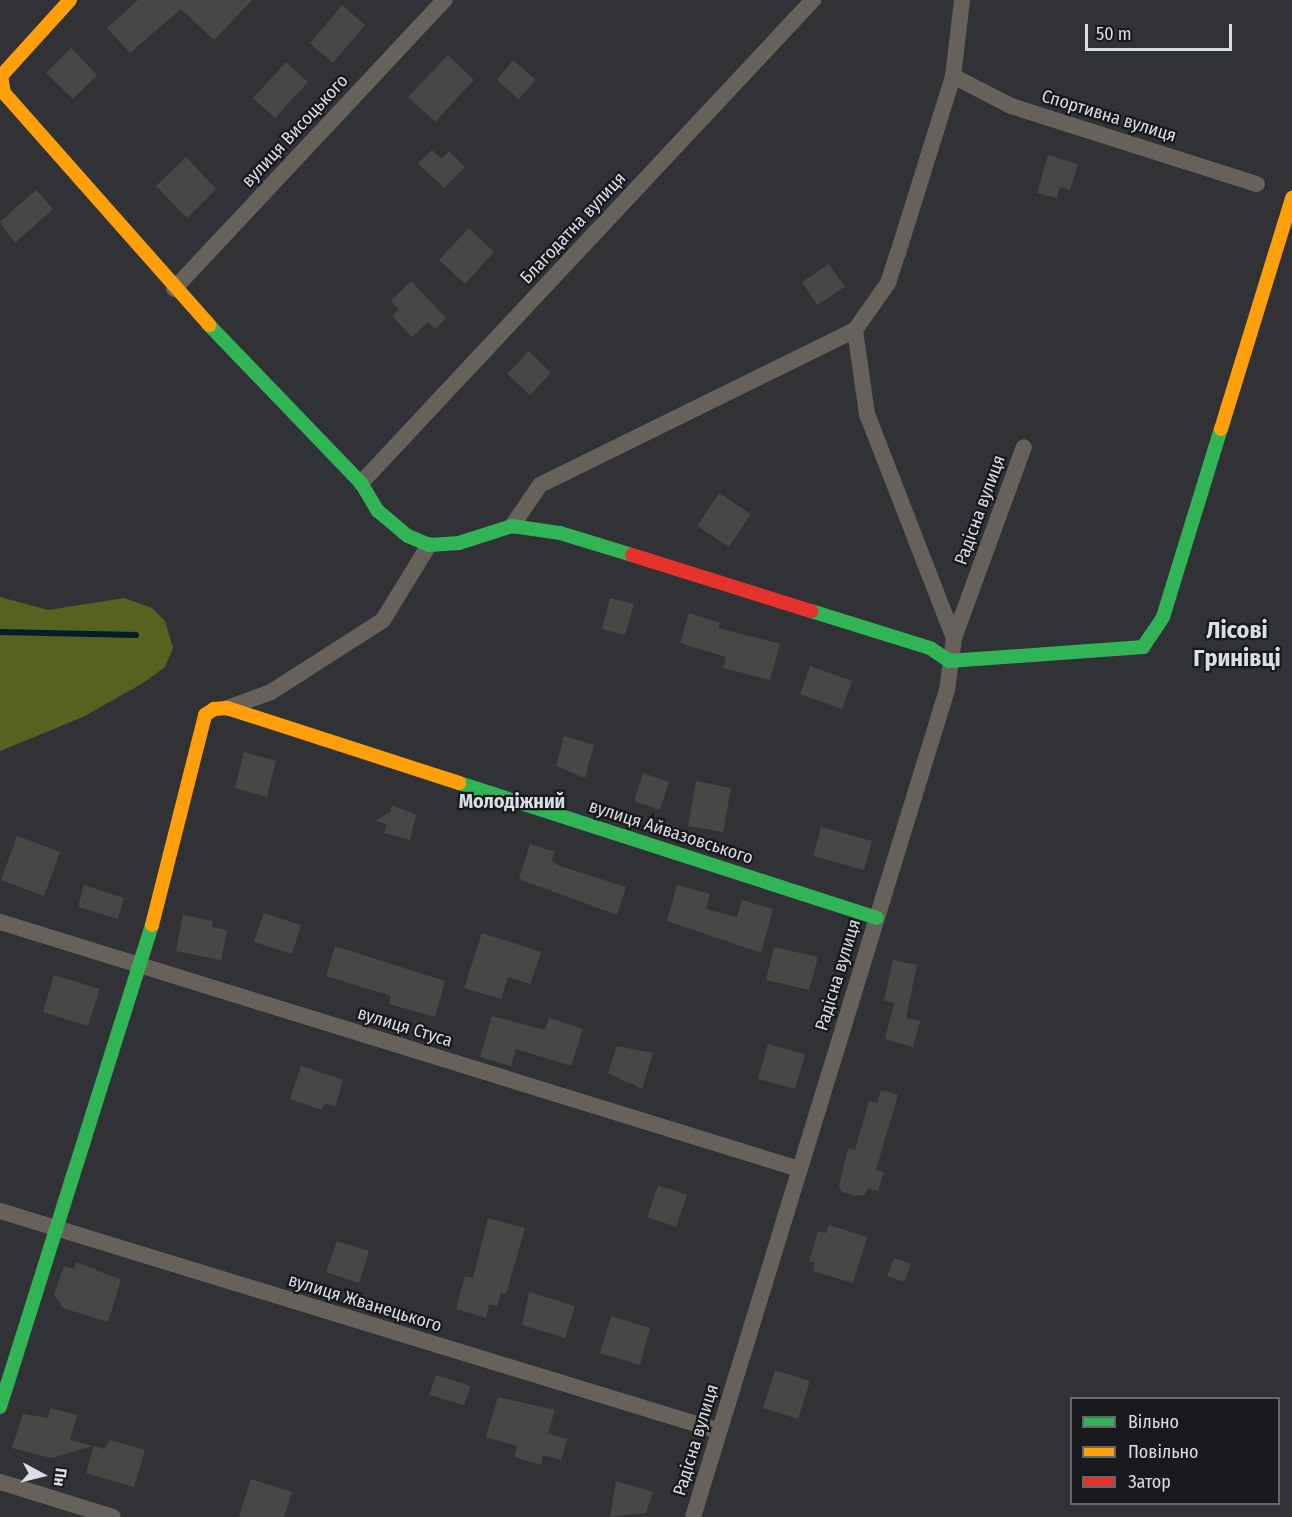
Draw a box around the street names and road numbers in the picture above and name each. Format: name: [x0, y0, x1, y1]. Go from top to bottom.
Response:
street label: вулиця Висоцького: [237, 70, 353, 192]
street label: Спортивна вулиця: [1039, 85, 1179, 147]
street label: Благодатна вулиця: [516, 168, 630, 288]
street label: Радісна вулиця: [950, 452, 1010, 568]
street label: вулиця Айвазовського: [586, 795, 756, 869]
street label: Радісна вулиця: [811, 917, 865, 1033]
street label: вулиця Стуса: [355, 1002, 455, 1052]
street label: вулиця Жванецького: [286, 1269, 444, 1337]
street label: Радісна вулиця: [669, 1382, 723, 1498]

